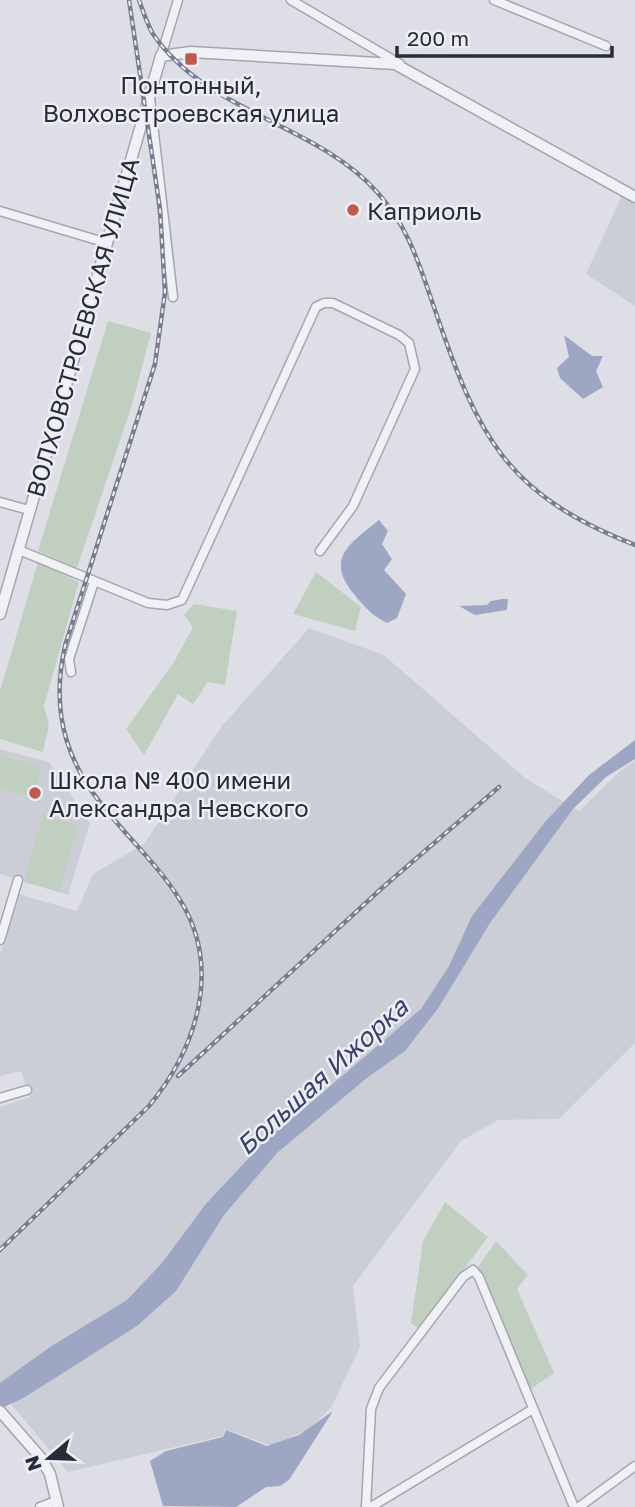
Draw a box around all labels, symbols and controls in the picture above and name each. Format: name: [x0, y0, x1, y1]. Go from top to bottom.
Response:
scale bar: [397, 14, 612, 58]
text: 200 m: [407, 25, 469, 51]
marker: Понтонный, Волховстроевская улица: [183, 51, 199, 67]
place label: Понтонный, Волховстроевская улица: [43, 70, 339, 127]
street label: ВОЛХОВСТРОЕВСКАЯ УЛИЦА: [20, 154, 144, 500]
place label: Каприоль: [367, 196, 482, 225]
marker: Каприоль: [345, 202, 361, 218]
place label: Школа № 400 имени Александра Невского: [49, 765, 309, 822]
marker: Школа № 400 имени Александра Невского: [27, 785, 43, 801]
water label: Большая Ижорка: [230, 990, 415, 1161]
north arrow: [14, 1423, 84, 1493]
text: N: [19, 1453, 46, 1474]

